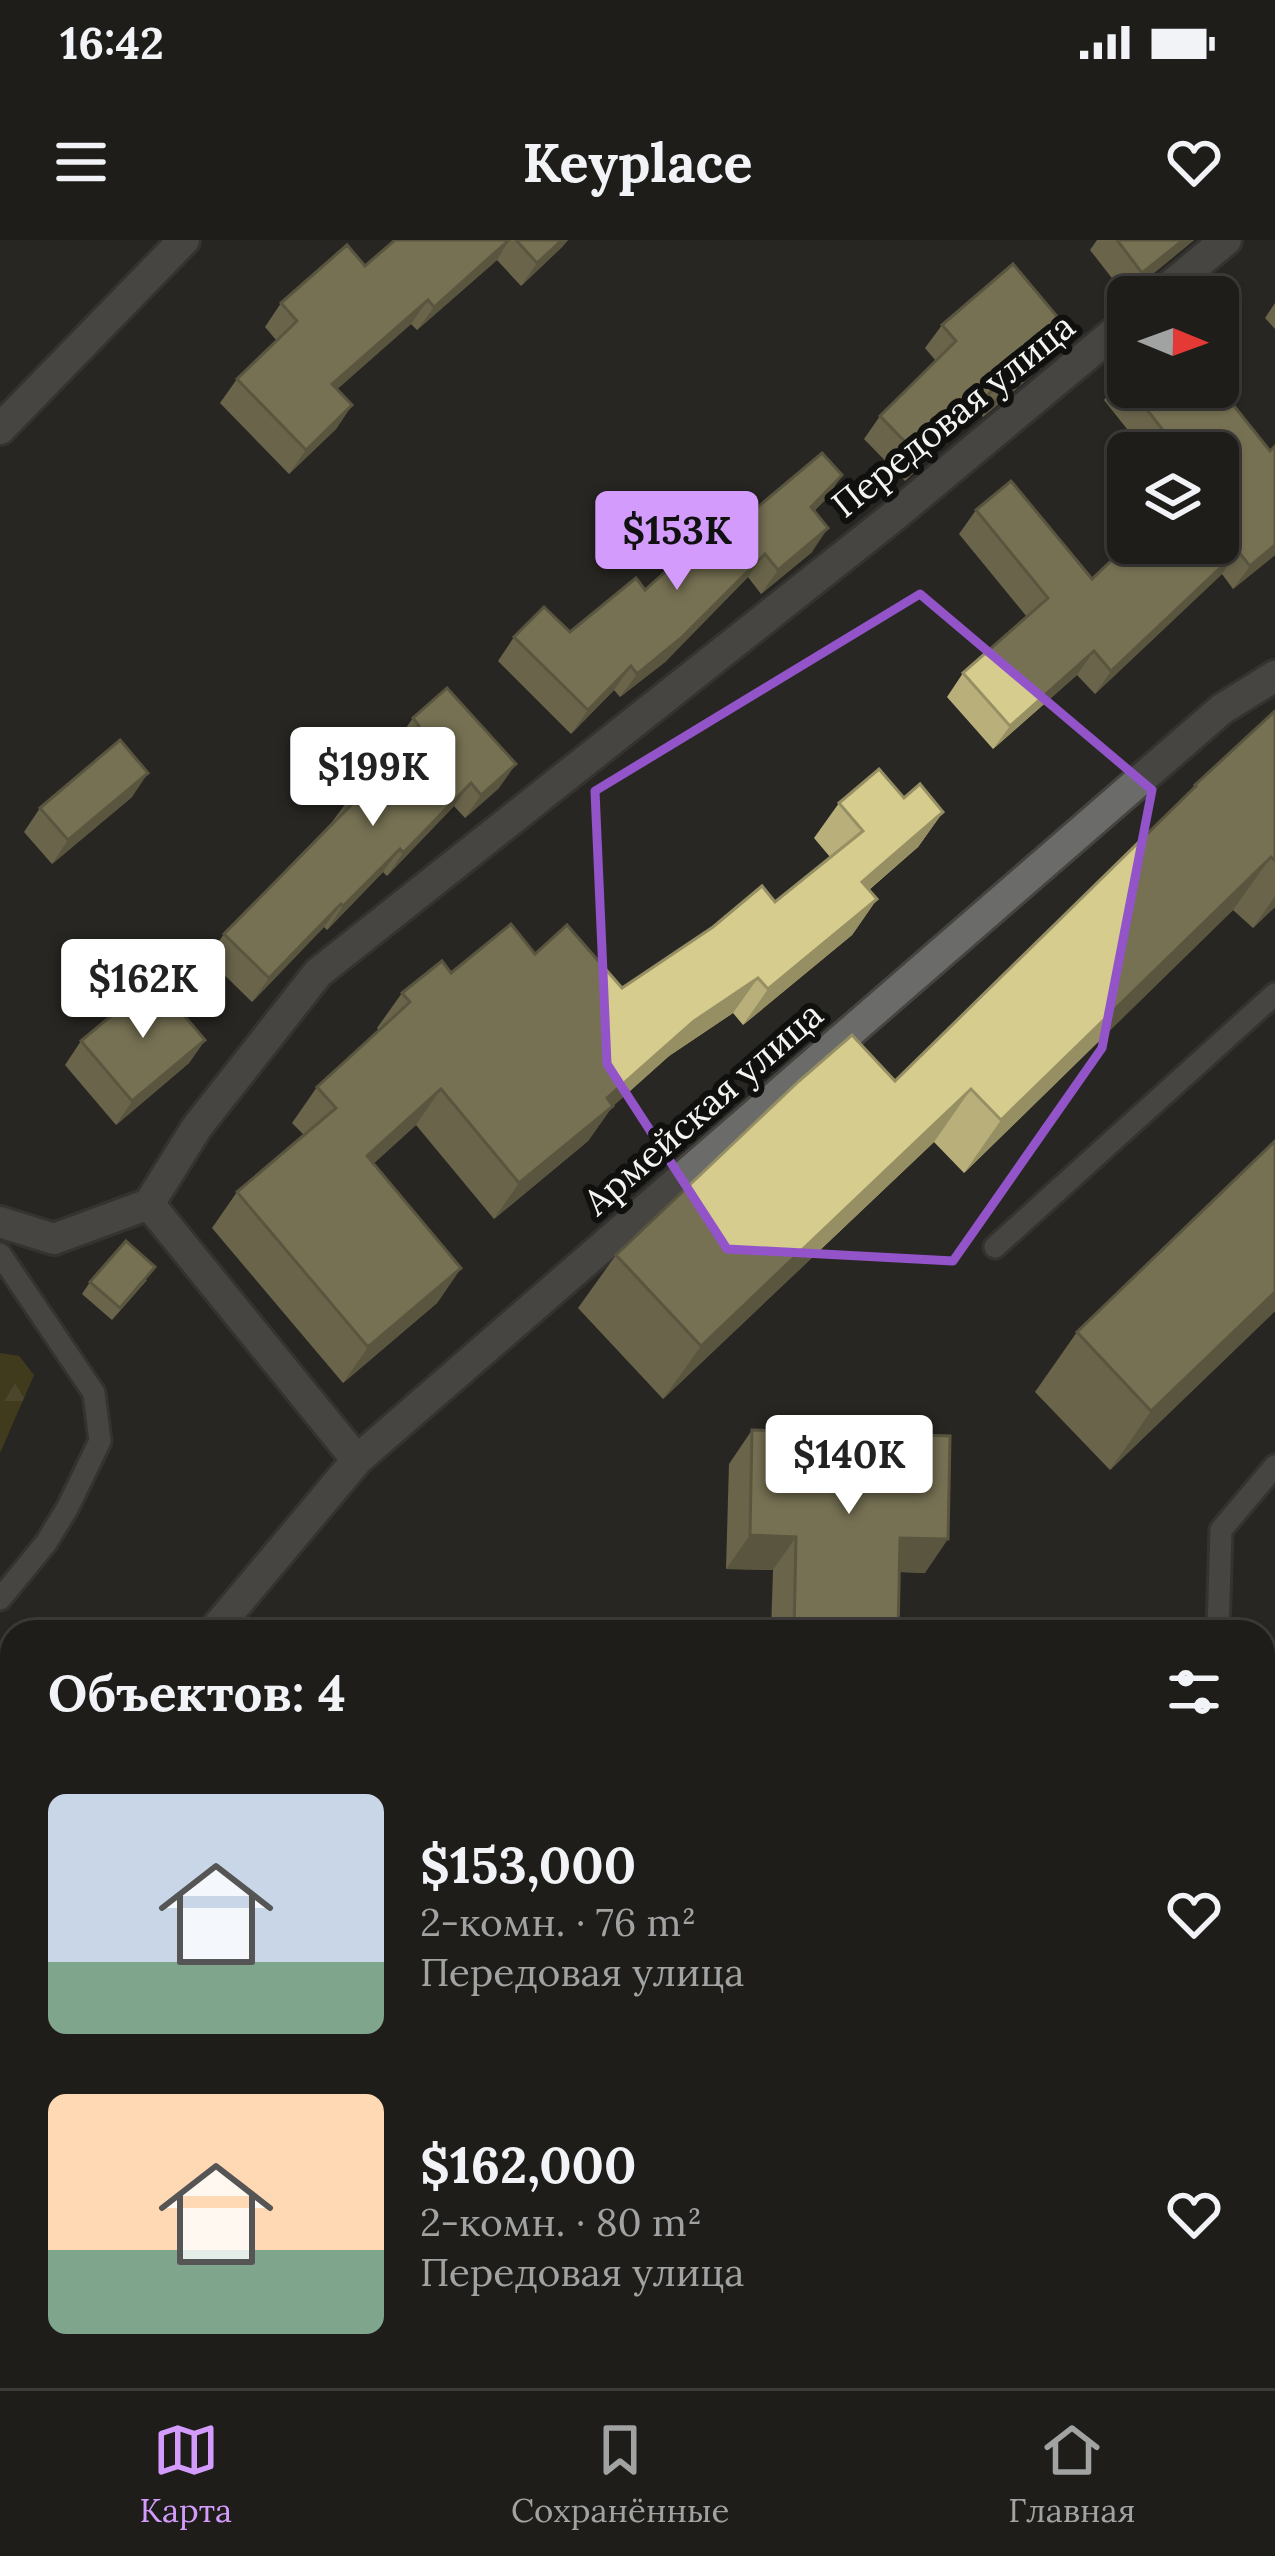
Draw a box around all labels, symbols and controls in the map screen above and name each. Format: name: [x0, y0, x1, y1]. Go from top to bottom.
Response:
text: 16:42: [60, 14, 164, 71]
text: Keyplace: [523, 128, 753, 197]
icon: menu: [48, 129, 114, 195]
icon: heart: [1161, 129, 1227, 195]
north arrow: [1107, 276, 1239, 408]
map controls: [1107, 276, 1239, 564]
street label: Передовая улица: [822, 303, 1084, 527]
button: layers: [1107, 432, 1239, 564]
pin: $153K: [593, 491, 761, 593]
text: $153K: [622, 505, 732, 555]
pin: $199K: [289, 727, 457, 829]
text: $199K: [317, 741, 429, 791]
pin: $162K: [59, 939, 227, 1041]
text: $162K: [88, 953, 198, 1003]
street label: Армейская улица: [573, 991, 832, 1225]
pin: $140K: [765, 1415, 933, 1517]
text: $140K: [793, 1429, 905, 1479]
icon: filters: [1161, 1659, 1227, 1725]
text: Объектов: 4: [48, 1660, 346, 1725]
text: $153,000: [420, 1832, 636, 1897]
icon: home: [144, 1842, 288, 1986]
icon: heart: [1161, 1881, 1227, 1947]
text: 2-комн. · 76 m²: [420, 1897, 696, 1947]
text: Передовая улица: [420, 1947, 744, 1997]
text: $162,000: [420, 2132, 637, 2197]
icon: home: [144, 2142, 288, 2286]
icon: heart: [1161, 2181, 1227, 2247]
text: 2-комн. · 80 m²: [420, 2197, 702, 2247]
text: Передовая улица: [420, 2247, 744, 2297]
tab: Карта: [139, 2417, 232, 2531]
tab: Сохранённые: [511, 2417, 729, 2531]
tab: Главная: [1008, 2417, 1136, 2531]

